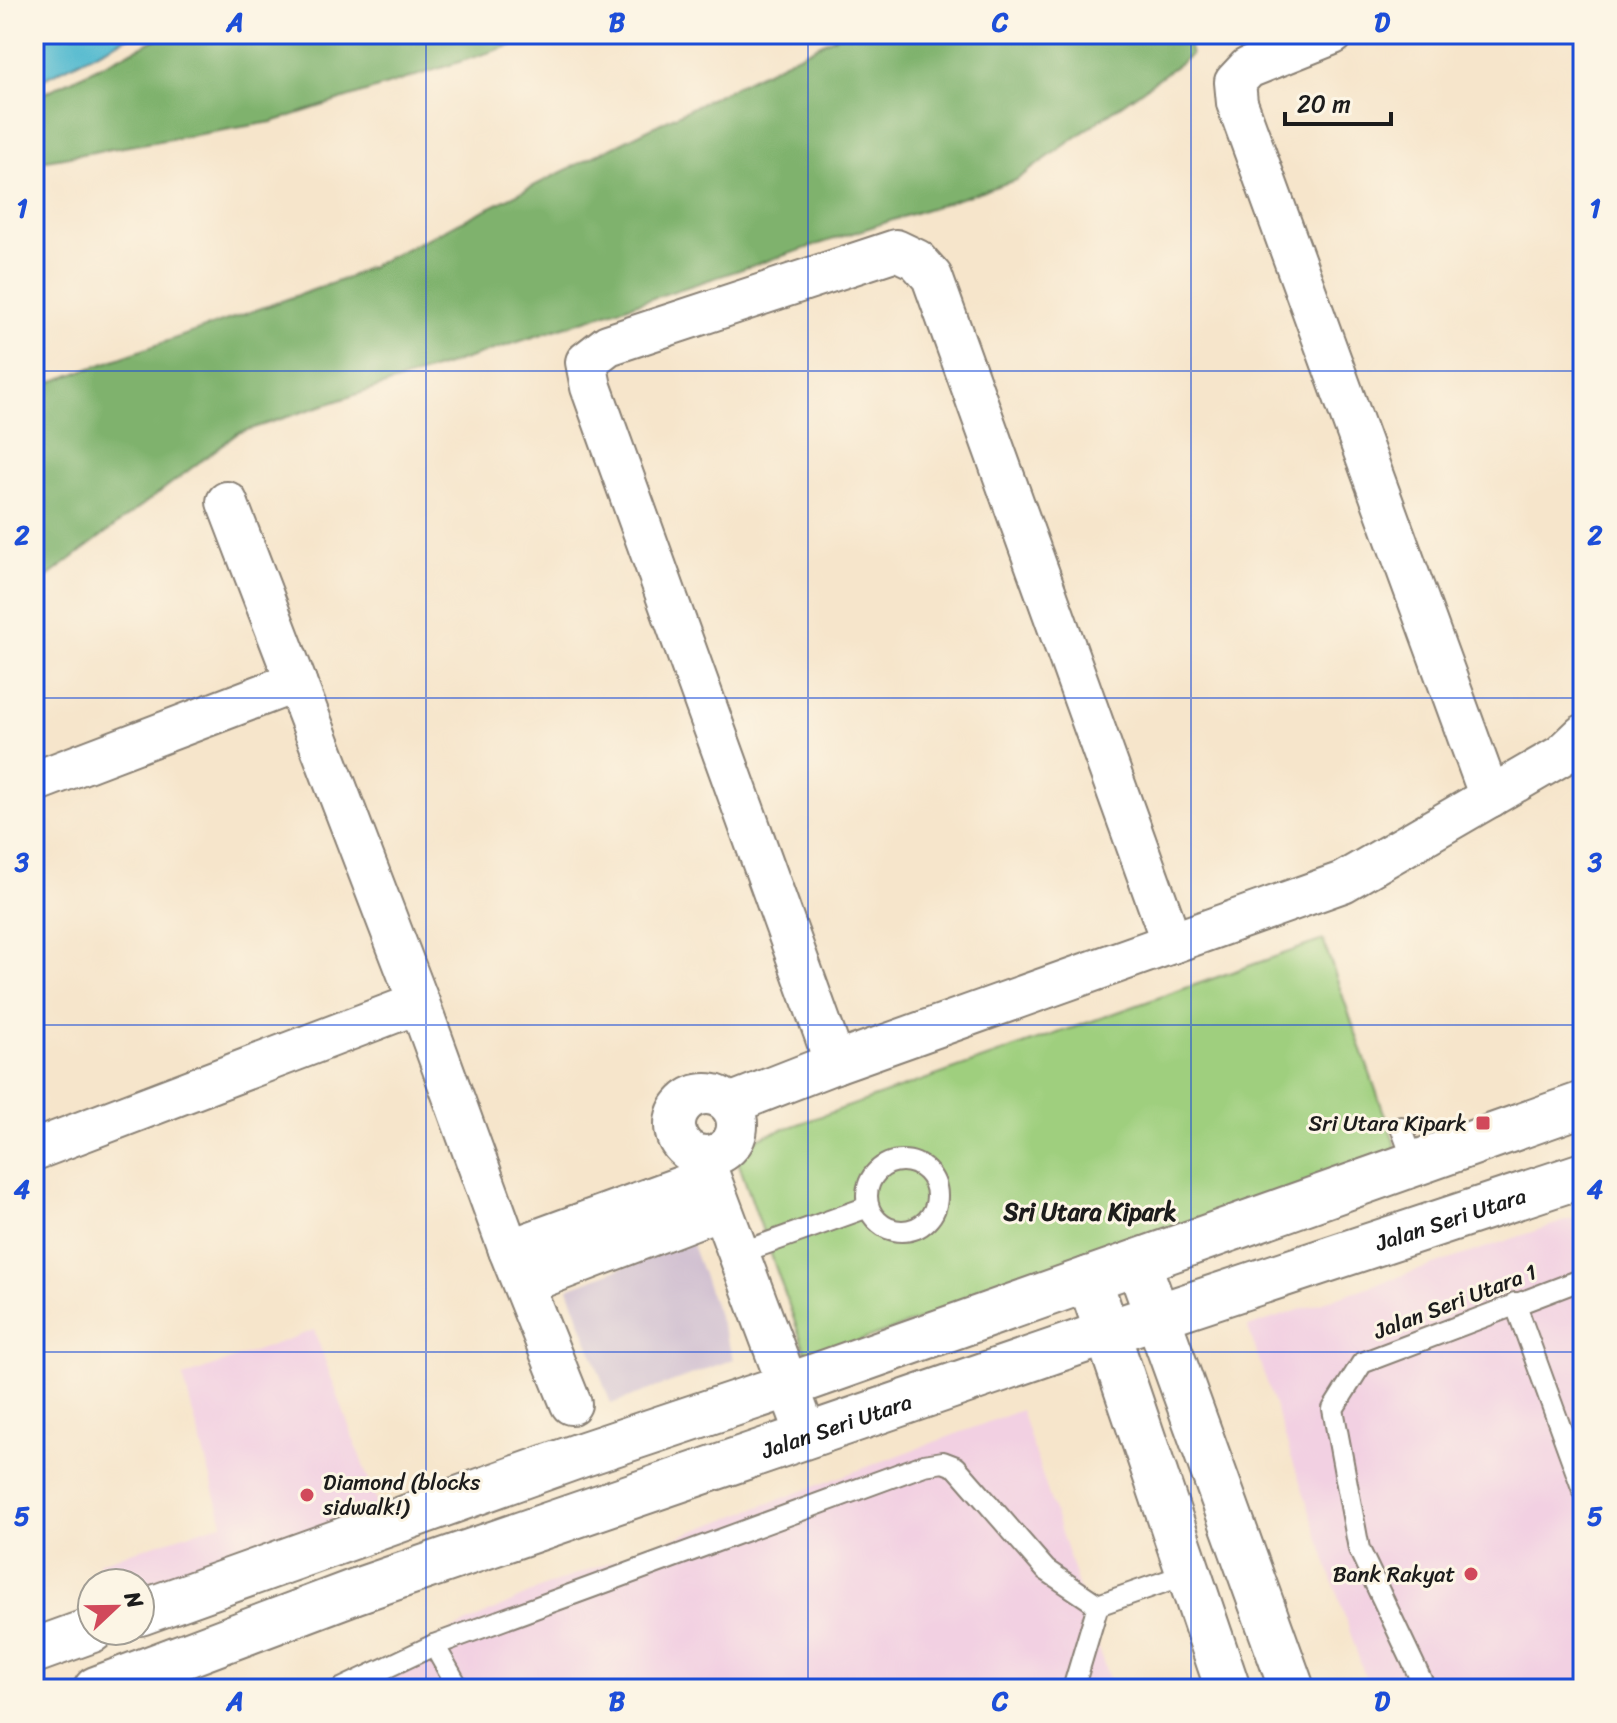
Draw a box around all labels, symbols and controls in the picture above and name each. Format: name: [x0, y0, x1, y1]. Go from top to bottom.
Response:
text: A: [225, 0, 244, 45]
text: B: [609, 0, 626, 45]
text: C: [991, 0, 1009, 45]
text: D: [1374, 0, 1390, 45]
scale bar: [1285, 76, 1391, 126]
text: 20 m: [1297, 83, 1351, 125]
text: 1: [16, 185, 28, 231]
text: 1: [1589, 185, 1601, 231]
text: 2: [13, 512, 30, 558]
text: 2: [1586, 512, 1603, 558]
text: 3: [14, 839, 30, 885]
text: 3: [1587, 839, 1603, 885]
place label: Sri Utara Kipark: [1309, 1104, 1467, 1143]
marker: Sri Utara Kipark: [1474, 1114, 1492, 1132]
text: 4: [14, 1166, 30, 1212]
text: 4: [1587, 1166, 1603, 1212]
street label: Jalan Seri Utara: [1369, 1176, 1531, 1263]
district label: Sri Utara Kipark: [1003, 1191, 1177, 1233]
street label: Jalan Seri Utara 1: [1367, 1252, 1542, 1351]
street label: Jalan Seri Utara: [755, 1382, 917, 1470]
place label: Diamond (blocks sidwalk!): [322, 1463, 481, 1527]
marker: Diamond (blocks sidwalk!): [298, 1486, 316, 1504]
text: 5: [14, 1493, 30, 1539]
text: 5: [1587, 1493, 1603, 1539]
place label: Bank Rakyat: [1333, 1555, 1455, 1594]
marker: Bank Rakyat: [1462, 1565, 1480, 1583]
north arrow: [76, 1567, 156, 1647]
text: N: [113, 1584, 155, 1615]
text: A: [225, 1678, 244, 1723]
text: B: [609, 1678, 626, 1723]
text: C: [991, 1678, 1009, 1723]
text: D: [1374, 1678, 1390, 1723]

